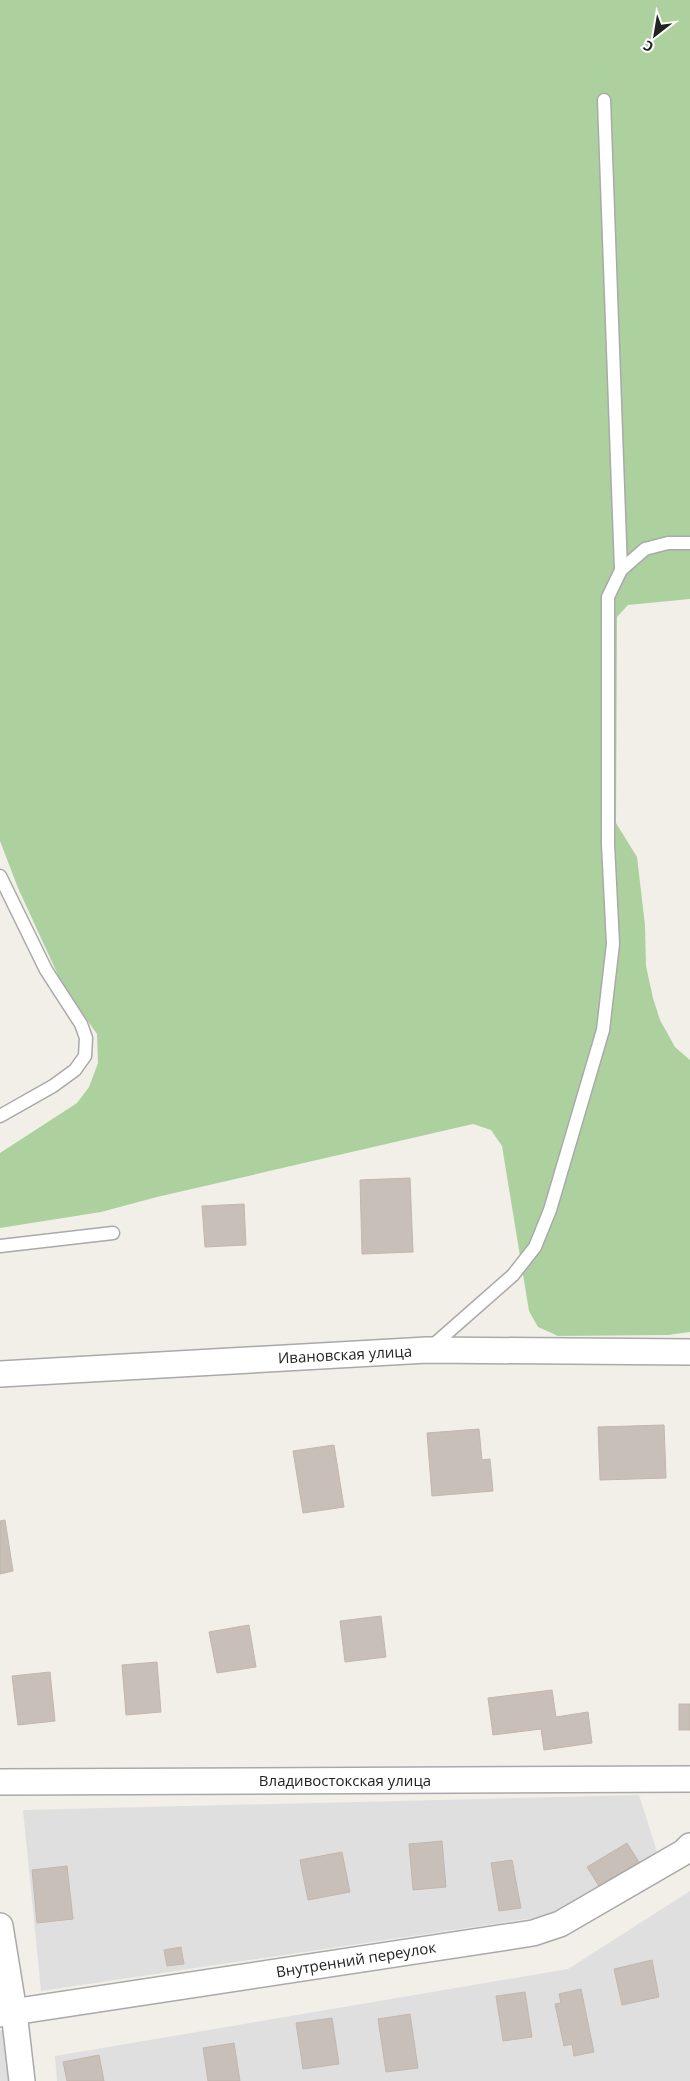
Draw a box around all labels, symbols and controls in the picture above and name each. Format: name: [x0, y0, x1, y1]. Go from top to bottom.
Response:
north arrow: [630, 10, 680, 60]
text: С: [639, 36, 657, 57]
street label: Ивановская улица: [277, 1341, 413, 1368]
street label: Владивостокская улица: [259, 1770, 431, 1790]
street label: Внутренний переулок: [275, 1936, 437, 1982]

